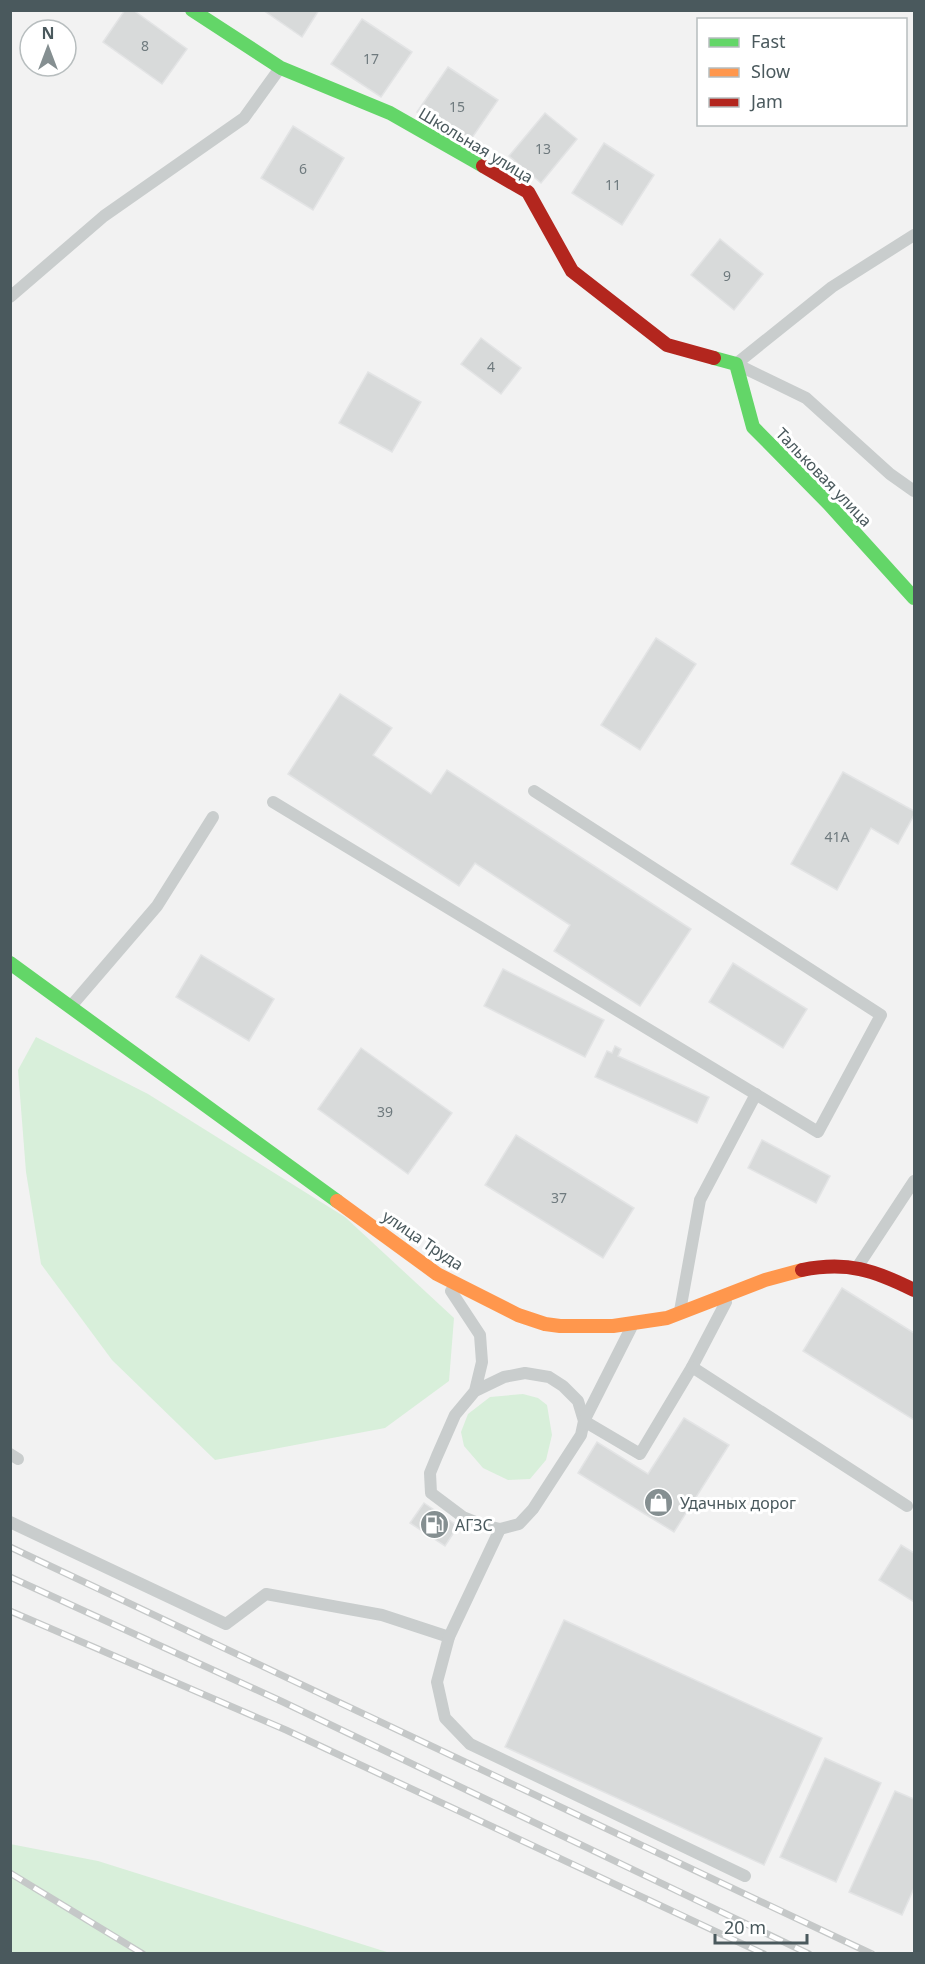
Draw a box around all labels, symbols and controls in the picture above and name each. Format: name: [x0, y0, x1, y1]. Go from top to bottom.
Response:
north arrow: [18, 18, 78, 78]
legend: [697, 18, 907, 126]
text: N: [41, 22, 55, 44]
text: Fast: [751, 29, 786, 53]
house number: 8: [141, 36, 149, 55]
house number: 17: [363, 49, 379, 68]
text: Slow: [751, 59, 790, 83]
text: Jam: [749, 89, 783, 113]
house number: 15: [449, 97, 465, 116]
street label: Школьная улица: [415, 102, 537, 188]
house number: 13: [535, 139, 551, 158]
house number: 6: [299, 159, 307, 178]
house number: 11: [605, 175, 621, 194]
house number: 9: [723, 266, 731, 285]
house number: 4: [487, 357, 495, 376]
street label: Тальковая улица: [771, 423, 877, 531]
house number: 41А: [825, 827, 850, 846]
house number: 39: [377, 1102, 393, 1121]
house number: 37: [551, 1188, 567, 1207]
street label: улица Труда: [378, 1205, 468, 1275]
shop icon: Удачных дорог: [643, 1487, 675, 1519]
place label: Удачных дорог: [680, 1492, 796, 1514]
fuel station icon: АГЗС: [418, 1509, 450, 1541]
place label: АГЗС: [455, 1514, 493, 1536]
scale bar: [715, 1907, 806, 1945]
text: 20 m: [724, 1915, 766, 1939]

